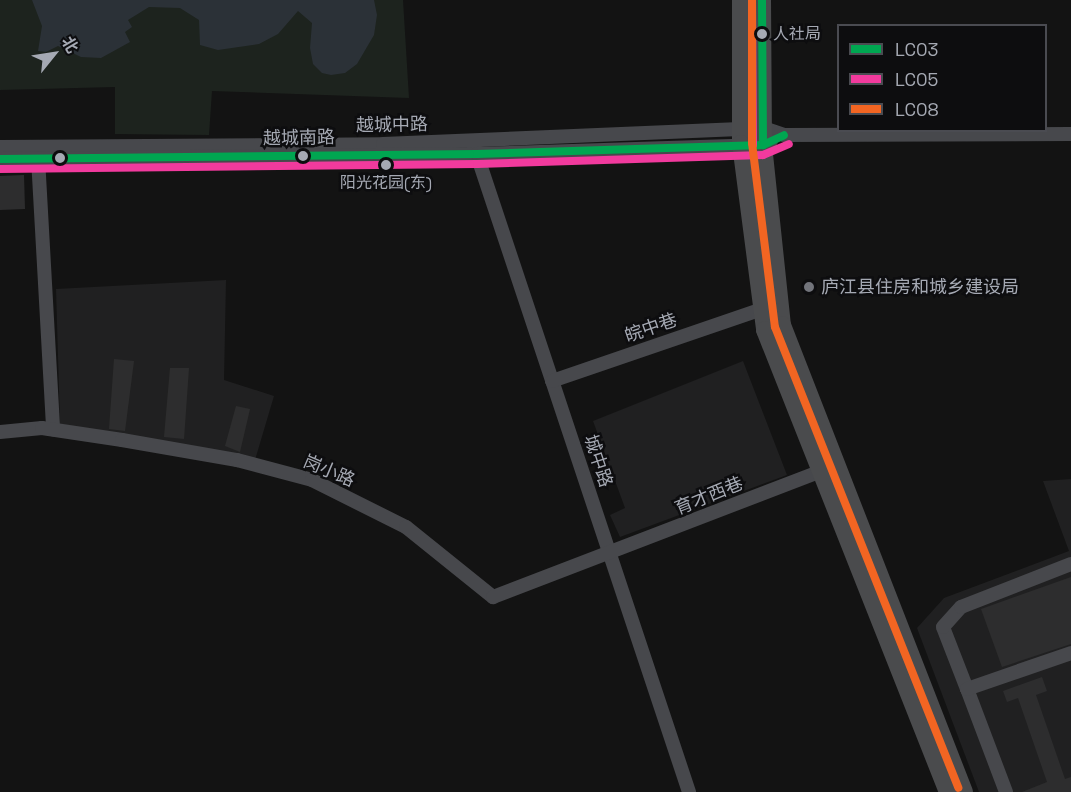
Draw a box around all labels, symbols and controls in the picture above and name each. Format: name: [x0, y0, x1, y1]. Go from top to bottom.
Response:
north arrow: [24, 24, 84, 84]
place label: 人社局: [773, 24, 821, 44]
legend: [837, 24, 1047, 132]
marker: 人社局: [756, 28, 768, 40]
text: 北: [57, 33, 83, 57]
text: LC03: [895, 38, 938, 61]
text: LC05: [895, 68, 938, 91]
text: LC08: [895, 98, 939, 121]
street label: 越城中路: [356, 114, 428, 136]
street label: 越城南路: [263, 127, 335, 149]
unlabelled marker: [297, 150, 309, 162]
unlabelled marker: [54, 152, 66, 164]
marker: 阳光花园(东): [380, 159, 392, 171]
place label: 阳光花园(东): [340, 173, 432, 193]
place label: 庐江县住房和城乡建设局: [821, 276, 1019, 298]
marker: 庐江县住房和城乡建设局: [802, 280, 816, 294]
street label: 皖中巷: [622, 309, 680, 347]
street label: 城中路: [579, 432, 617, 490]
street label: 岗小路: [300, 451, 358, 491]
street label: 育才西巷: [672, 473, 746, 519]

